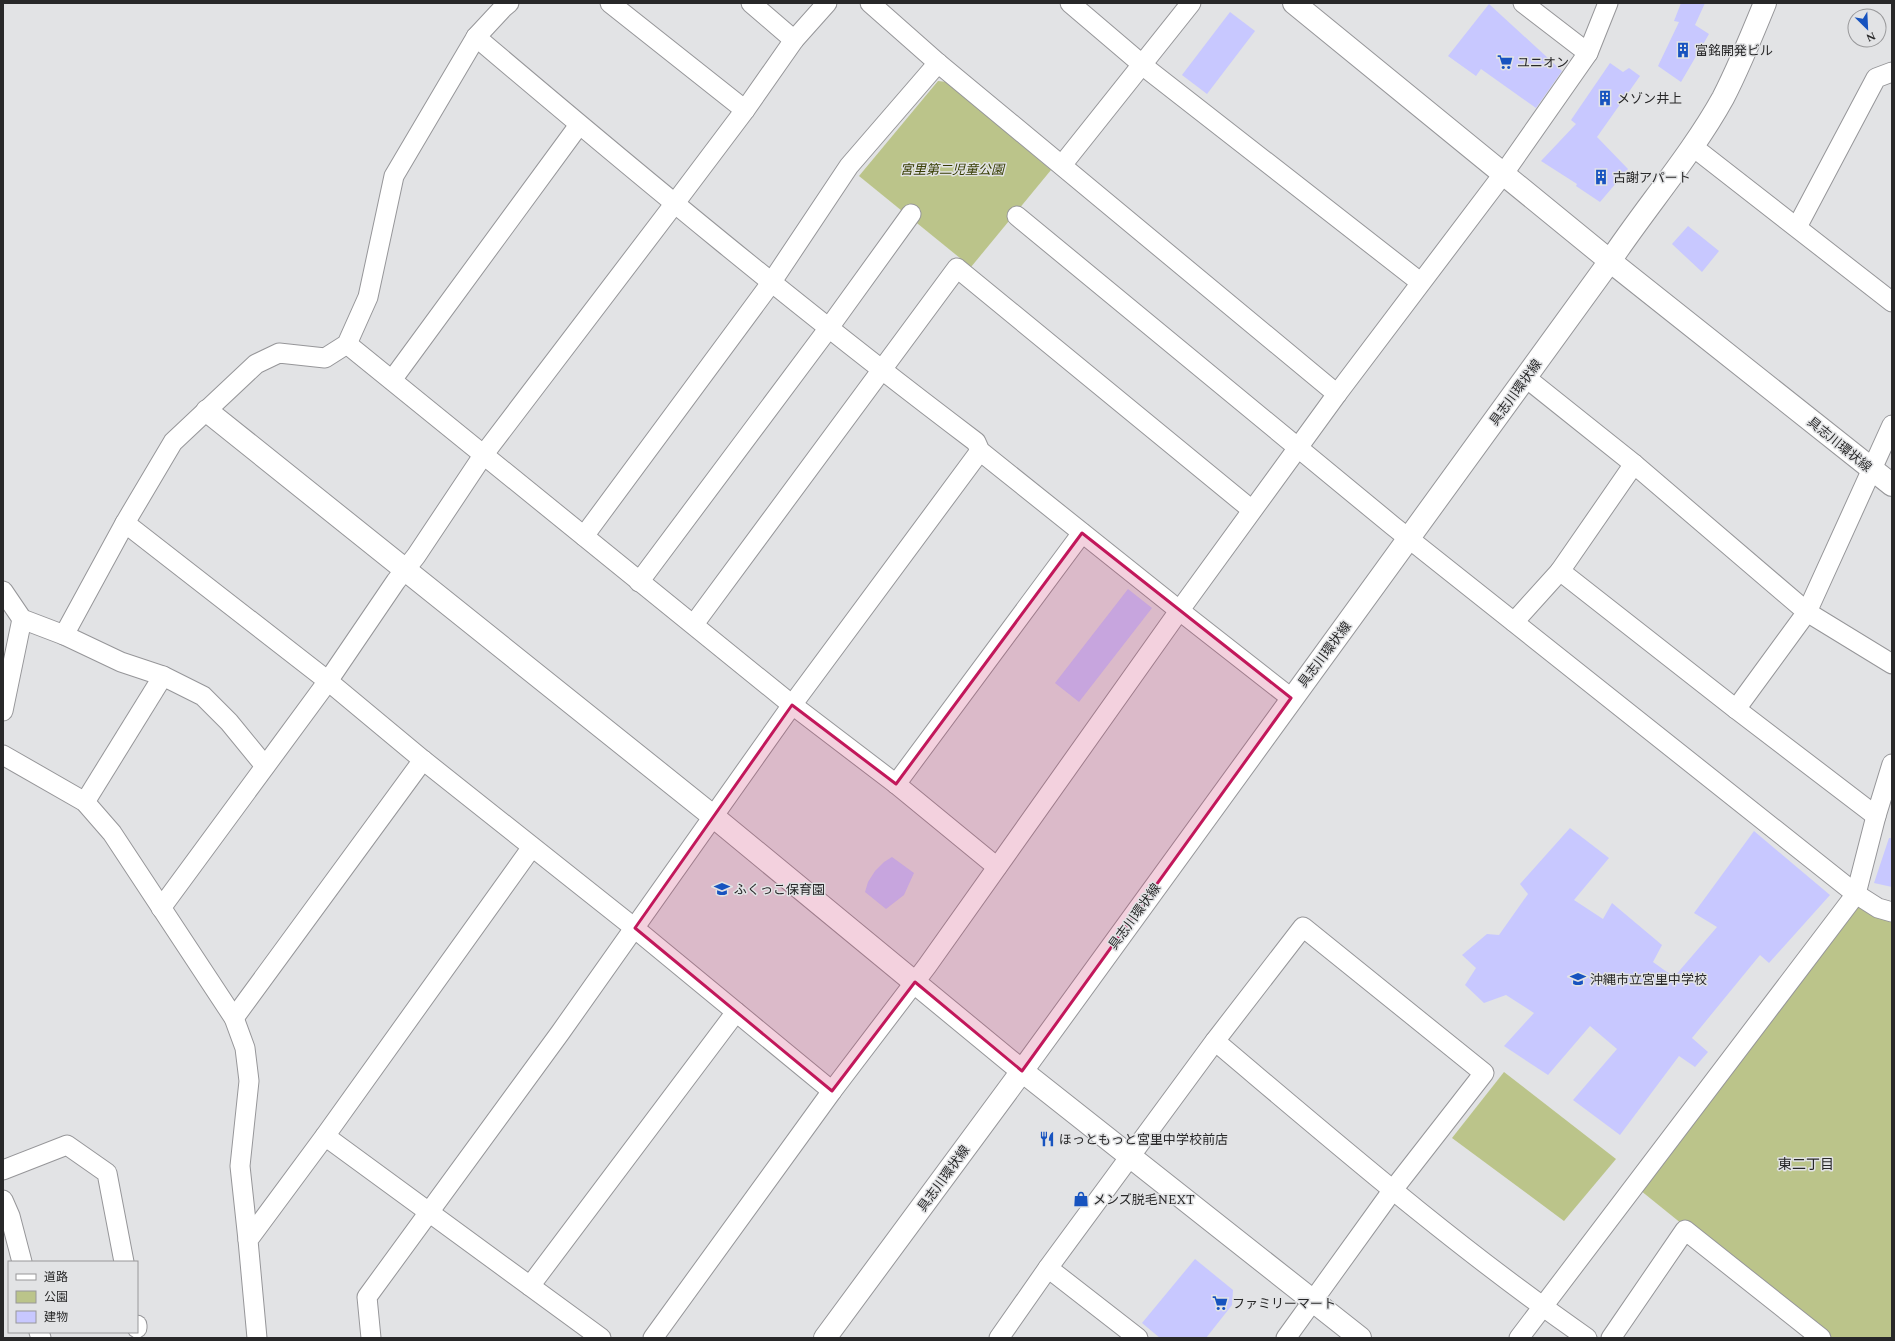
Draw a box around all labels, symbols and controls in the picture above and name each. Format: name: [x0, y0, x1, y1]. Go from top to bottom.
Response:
north arrow: [1847, 8, 1887, 48]
text: N: [1863, 27, 1878, 46]
building icon: 富銘開発ビル: [1674, 41, 1692, 59]
place label: 富銘開発ビル: [1695, 41, 1773, 61]
supermarket icon: ユニオン: [1496, 53, 1514, 71]
place label: ユニオン: [1517, 53, 1569, 73]
building icon: メゾン井上: [1596, 89, 1614, 107]
place label: メゾン井上: [1617, 89, 1682, 109]
park label: 宮里第二児童公園: [900, 160, 1006, 180]
building icon: 古謝アパート: [1592, 168, 1610, 186]
place label: 古謝アパート: [1613, 168, 1691, 188]
street label: 具志川環状線: [1485, 355, 1547, 430]
street label: 具志川環状線: [1803, 412, 1876, 477]
street label: 具志川環状線: [1293, 617, 1356, 692]
street label: 具志川環状線: [1104, 879, 1166, 954]
school or university icon: ふくっこ保育園: [713, 880, 731, 898]
place label: ふくっこ保育園: [734, 880, 825, 900]
school or university icon: 沖縄市立宮里中学校: [1569, 970, 1587, 988]
place label: 沖縄市立宮里中学校: [1590, 970, 1707, 990]
restaurant icon: ほっともっと宮里中学校前店: [1038, 1130, 1056, 1148]
place label: ほっともっと宮里中学校前店: [1059, 1130, 1228, 1150]
street label: 具志川環状線: [913, 1141, 975, 1216]
district label: 東二丁目: [1778, 1154, 1834, 1175]
shop icon: メンズ脱毛NEXT: [1072, 1190, 1090, 1208]
place label: メンズ脱毛NEXT: [1093, 1190, 1195, 1210]
legend: [8, 1261, 138, 1333]
text: 道路: [44, 1268, 68, 1287]
text: 公園: [44, 1288, 68, 1307]
supermarket icon: ファミリーマート: [1211, 1294, 1229, 1312]
place label: ファミリーマート: [1232, 1294, 1336, 1314]
text: 建物: [44, 1308, 68, 1327]

